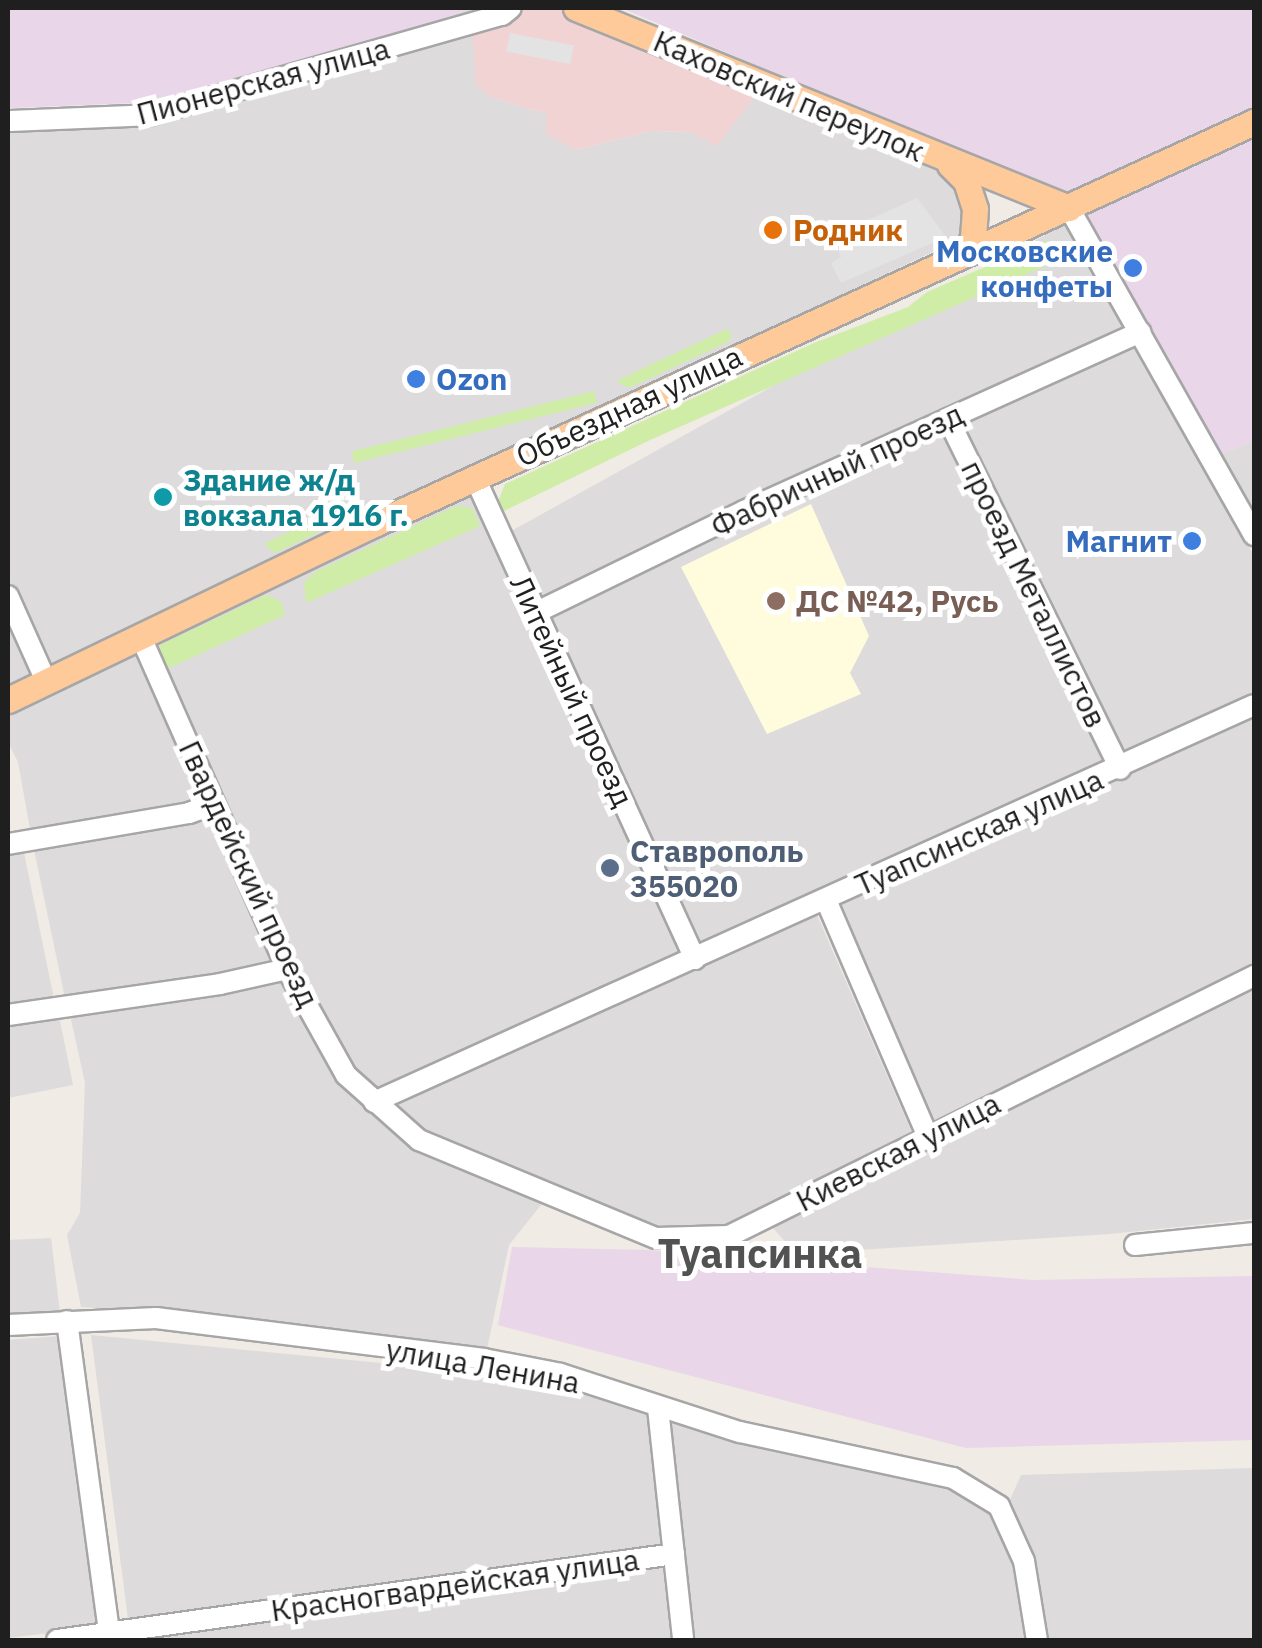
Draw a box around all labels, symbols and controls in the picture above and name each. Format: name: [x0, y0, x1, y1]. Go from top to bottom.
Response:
street label: Каховский переулок: [648, 23, 930, 169]
street label: Пионерская улица: [133, 30, 393, 132]
place label: Родник: [793, 212, 903, 248]
marker: Родник: [762, 219, 784, 241]
place label: Московские конфеты: [936, 233, 1113, 304]
marker: Московские конфеты: [1122, 257, 1144, 279]
street label: Объездная улица: [510, 338, 748, 474]
place label: Ozon: [436, 361, 507, 397]
marker: Ozon: [405, 368, 427, 390]
street label: Фабричный проезд: [705, 396, 969, 544]
street label: проезд Металлистов: [954, 455, 1114, 733]
place label: Здание ж/д вокзала 1916 г.: [183, 462, 409, 532]
marker: Здание ж/д вокзала 1916 г.: [152, 486, 174, 508]
place label: Магнит: [1066, 523, 1172, 559]
marker: Магнит: [1181, 530, 1203, 552]
street label: Литейный проезд: [503, 570, 641, 812]
place label: ДС №42, Русь: [796, 583, 998, 619]
marker: ДС №42, Русь: [765, 590, 787, 612]
street label: Гвардейский проезд: [171, 735, 327, 1013]
street label: Туапсинская улица: [849, 761, 1109, 903]
place label: Ставрополь 355020: [630, 833, 803, 904]
marker: Ставрополь 355020: [599, 857, 621, 879]
street label: Киевская улица: [790, 1085, 1006, 1219]
district label: Туапсинка: [657, 1229, 863, 1277]
street label: улица Ленина: [383, 1331, 583, 1401]
street label: Красногвардейская улица: [269, 1541, 641, 1629]

